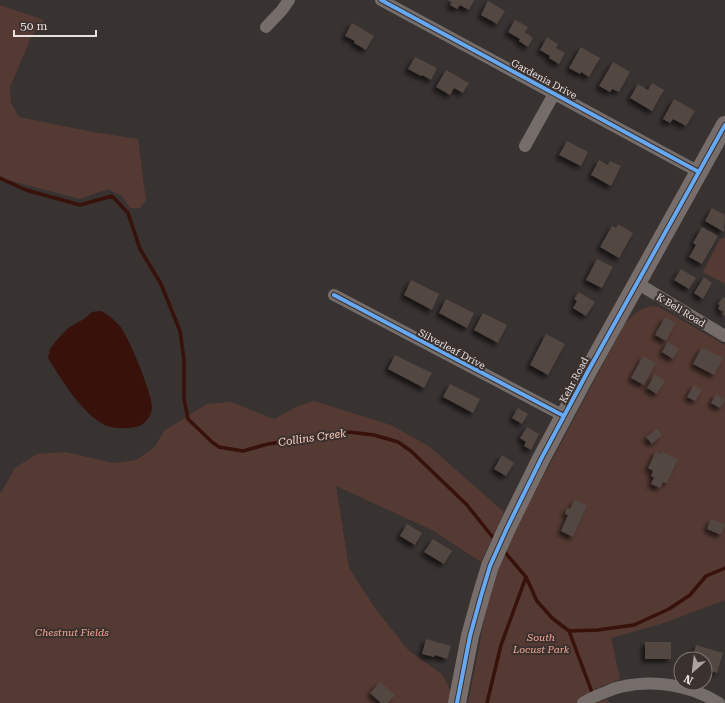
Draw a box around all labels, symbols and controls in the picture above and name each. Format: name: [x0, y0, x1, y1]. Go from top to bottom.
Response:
scale bar: [14, 12, 96, 38]
text: 50 m: [20, 19, 47, 33]
street label: Gardenia Drive: [509, 57, 579, 101]
street label: K Bell Road: [654, 291, 708, 329]
street label: Silverleaf Drive: [417, 327, 488, 371]
street label: Kehr Road: [557, 355, 591, 405]
water label: Collins Creek: [277, 427, 347, 449]
park label: Chestnut Fields: [35, 627, 109, 638]
park label: South Locust Park: [512, 632, 570, 655]
north arrow: [673, 651, 713, 691]
text: N: [681, 671, 695, 687]

